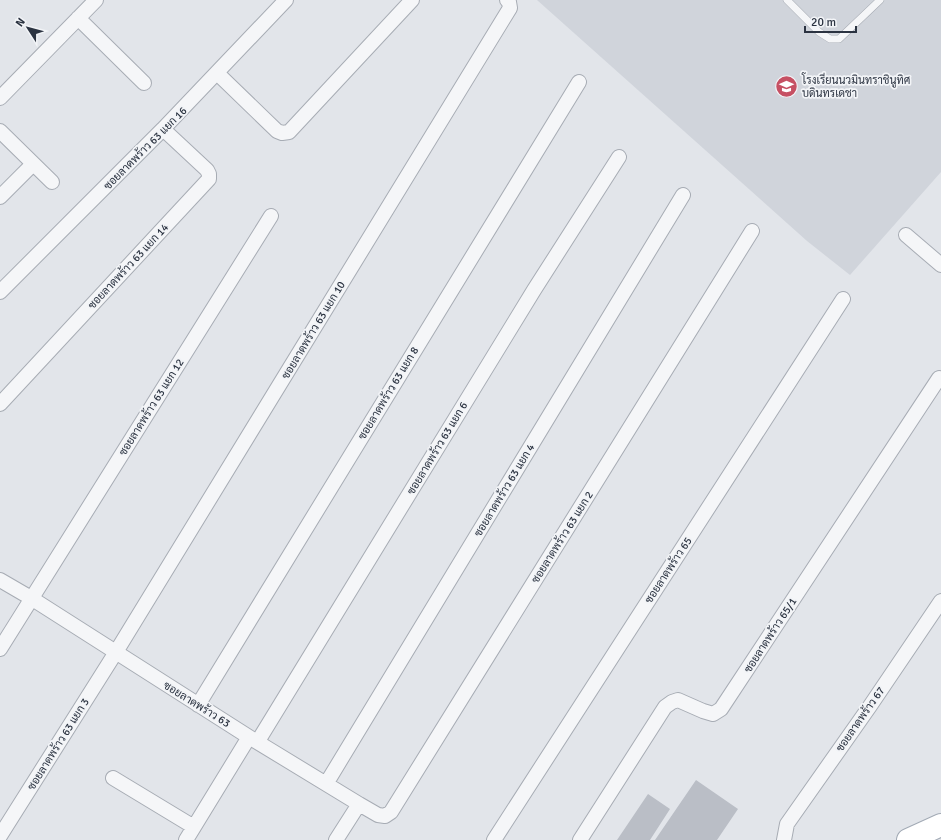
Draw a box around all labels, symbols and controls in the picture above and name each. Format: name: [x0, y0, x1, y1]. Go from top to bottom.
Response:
north arrow: [8, 8, 48, 48]
scale bar: [805, 8, 856, 34]
text: N: [13, 15, 28, 29]
text: 20 m: [811, 15, 836, 30]
place label: โรงเรียนนวมินทราชินูทิศ บดินทรเดชา: [801, 72, 910, 100]
school or university icon: โรงเรียนนวมินทราชินูทิศ บดินทรเดชา: [774, 73, 800, 99]
street label: ซอยลาดพร้าว 63 แยก 16: [100, 103, 190, 193]
street label: ซอยลาดพร้าว 63 แยก 14: [85, 220, 171, 312]
street label: ซอยลาดพร้าว 63 แยก 10: [278, 278, 348, 382]
street label: ซอยลาดพร้าว 63 แยก 8: [355, 344, 421, 442]
street label: ซอยลาดพร้าว 63 แยก 12: [115, 356, 187, 458]
street label: ซอยลาดพร้าว 63 แยก 6: [404, 399, 470, 497]
street label: ซอยลาดพร้าว 63 แยก 4: [471, 441, 537, 539]
street label: ซอยลาดพร้าว 63 แยก 2: [528, 488, 596, 586]
street label: ซอยลาดพร้าว 65: [641, 534, 695, 606]
street label: ซอยลาดพร้าว 65/1: [740, 595, 800, 675]
street label: ซอยลาดพร้าว 63: [161, 678, 233, 730]
street label: ซอยลาดพร้าว 67: [832, 684, 888, 754]
street label: ซอยลาดพร้าว 63 แยก 3: [24, 695, 92, 793]

